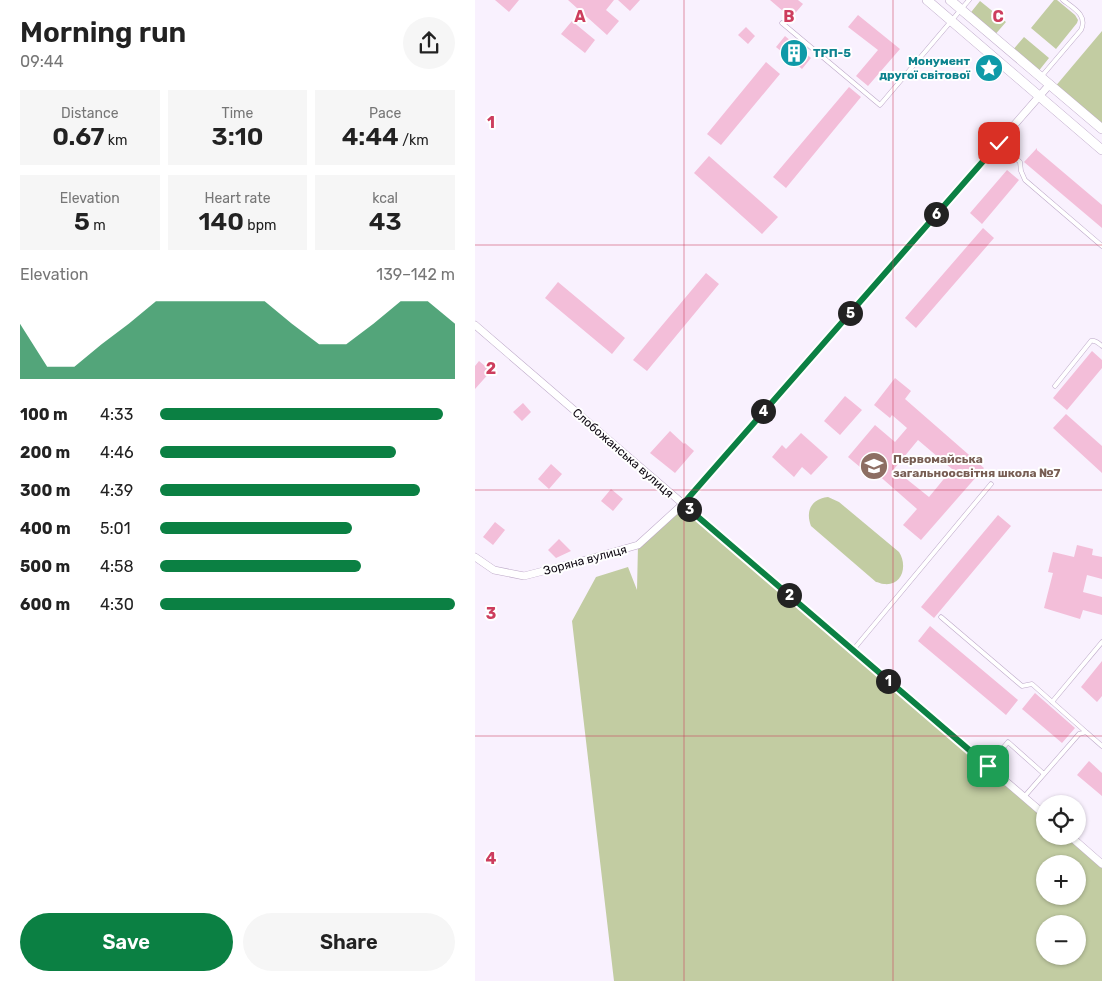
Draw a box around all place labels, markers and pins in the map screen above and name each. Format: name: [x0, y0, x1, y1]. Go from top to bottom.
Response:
building icon: ТРП-5: [779, 38, 809, 68]
place label: ТРП-5: [813, 46, 851, 60]
place icon: Монумент другої світової: [974, 53, 1004, 83]
place label: Монумент другої світової: [879, 54, 971, 82]
pin: [978, 122, 1020, 164]
pin: 6: [923, 202, 949, 226]
pin: 5: [837, 300, 863, 326]
pin: 4: [751, 398, 775, 424]
school or university icon: Первомайська загальноосвітня школа №7: [859, 451, 889, 481]
place label: Первомайська загальноосвітня школа №7: [893, 452, 1061, 480]
pin: 3: [677, 496, 701, 522]
pin: 2: [777, 582, 801, 608]
pin: 1: [875, 668, 901, 694]
pin: [967, 745, 1009, 787]

